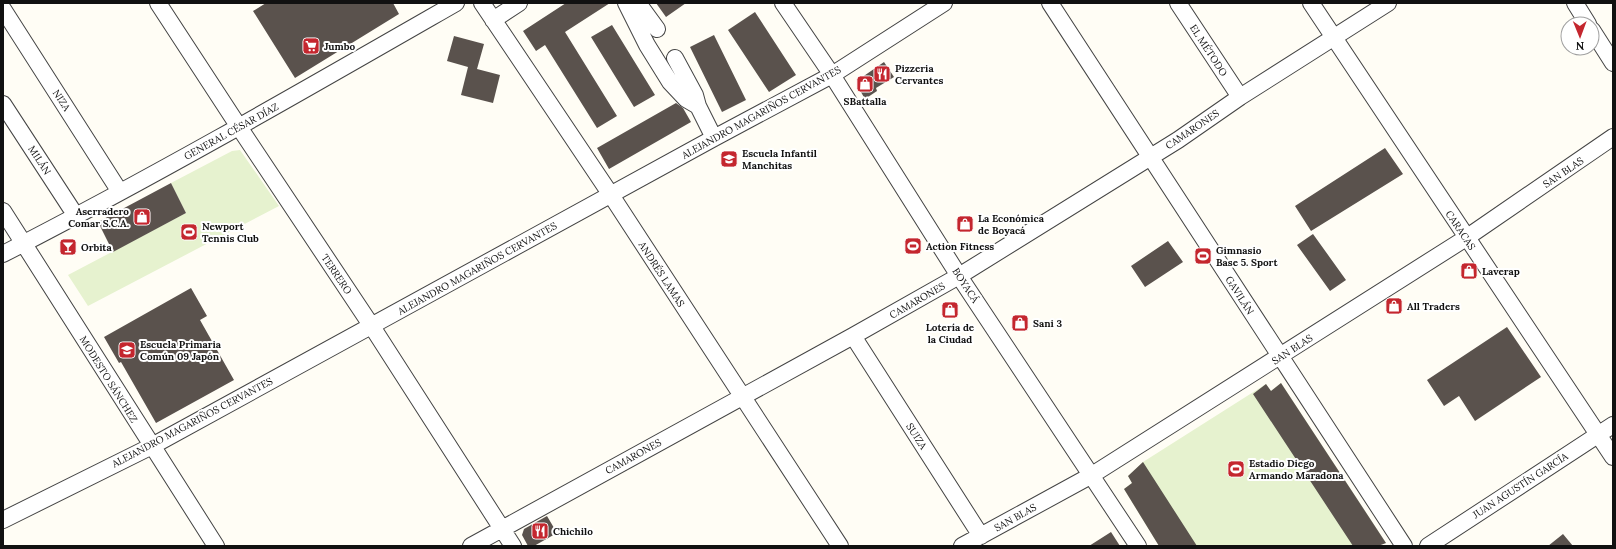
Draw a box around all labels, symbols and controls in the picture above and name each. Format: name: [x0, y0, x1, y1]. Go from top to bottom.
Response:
north arrow: [1560, 16, 1600, 56]
street label: EL MÉTODO: [1187, 22, 1230, 79]
supermarket icon: Jumbo: [301, 36, 321, 56]
text: N: [1575, 39, 1585, 53]
place label: Jumbo: [324, 40, 355, 53]
place label: Pizzeria Cervantes: [895, 62, 944, 87]
street label: ALEJANDRO MAGARIÑOS CERVANTES: [678, 63, 843, 162]
restaurant icon: Pizzeria Cervantes: [872, 64, 892, 84]
shop icon: SBattalla: [855, 74, 875, 94]
street label: NIZA: [50, 87, 74, 114]
place label: SBattalla: [844, 95, 887, 108]
street label: GENERAL CÉSAR DÍAZ: [182, 100, 281, 163]
street label: CAMARONES: [1163, 106, 1222, 152]
street label: MILÁN: [25, 143, 54, 178]
place label: Escuela Infantil Manchitas: [742, 147, 817, 172]
school or university icon: Escuela Infantil Manchitas: [719, 149, 739, 169]
street label: SAN BLAS: [1540, 154, 1586, 191]
place label: Aserradero Comar S.C.A.: [68, 205, 129, 230]
shop icon: Aserradero Comar S.C.A.: [132, 207, 152, 227]
street label: CARACAS: [1443, 208, 1479, 253]
place label: La Económica de Boyacá: [978, 212, 1045, 237]
shop icon: La Económica de Boyacá: [955, 214, 975, 234]
street label: ALEJANDRO MAGARIÑOS CERVANTES: [394, 219, 559, 318]
place label: Newport Tennis Club: [202, 220, 259, 245]
sports icon: Newport Tennis Club: [179, 222, 199, 242]
sports icon: Action Fitness: [903, 236, 923, 256]
bar icon: Orbita: [58, 237, 78, 257]
street label: ANDRÉS LAMAS: [635, 238, 688, 310]
place label: Action Fitness: [926, 240, 994, 253]
place label: Orbita: [81, 241, 112, 254]
place label: Gimnasio Base 5. Sport: [1216, 244, 1278, 269]
sports icon: Gimnasio Base 5. Sport: [1193, 246, 1213, 266]
street label: TERRERO: [318, 252, 355, 297]
shop icon: Laverap: [1459, 261, 1479, 281]
street label: BOYACÁ: [949, 265, 982, 306]
place label: Laverap: [1482, 265, 1520, 278]
street label: GAVILÁN: [1222, 274, 1257, 317]
street label: CAMARONES: [887, 279, 948, 322]
shop icon: All Traders: [1384, 296, 1404, 316]
shop icon: Lotería de la Ciudad: [940, 300, 960, 320]
place label: All Traders: [1407, 300, 1460, 313]
shop icon: Sani 3: [1010, 313, 1030, 333]
place label: Sani 3: [1033, 317, 1063, 330]
place label: Lotería de la Ciudad: [926, 321, 975, 346]
street label: SAN BLAS: [1269, 331, 1315, 367]
street label: MODESTO SÁNCHEZ: [77, 333, 141, 425]
place label: Escuela Primaria Común 09 Japón: [140, 338, 222, 363]
school or university icon: Escuela Primaria Común 09 Japón: [117, 340, 137, 360]
street label: ALEJANDRO MAGARIÑOS CERVANTES: [109, 374, 275, 471]
street label: SUIZA: [903, 421, 930, 453]
street label: CAMARONES: [603, 436, 664, 477]
street label: JUAN AGUSTÍN GARCÍA: [1469, 449, 1571, 522]
place label: Estadio Diego Armando Maradona: [1249, 457, 1344, 482]
sports icon: Estadio Diego Armando Maradona: [1226, 459, 1246, 479]
street label: SAN BLAS: [992, 500, 1039, 534]
restaurant icon: Chichilo: [530, 521, 550, 541]
place label: Chichilo: [553, 525, 593, 538]

